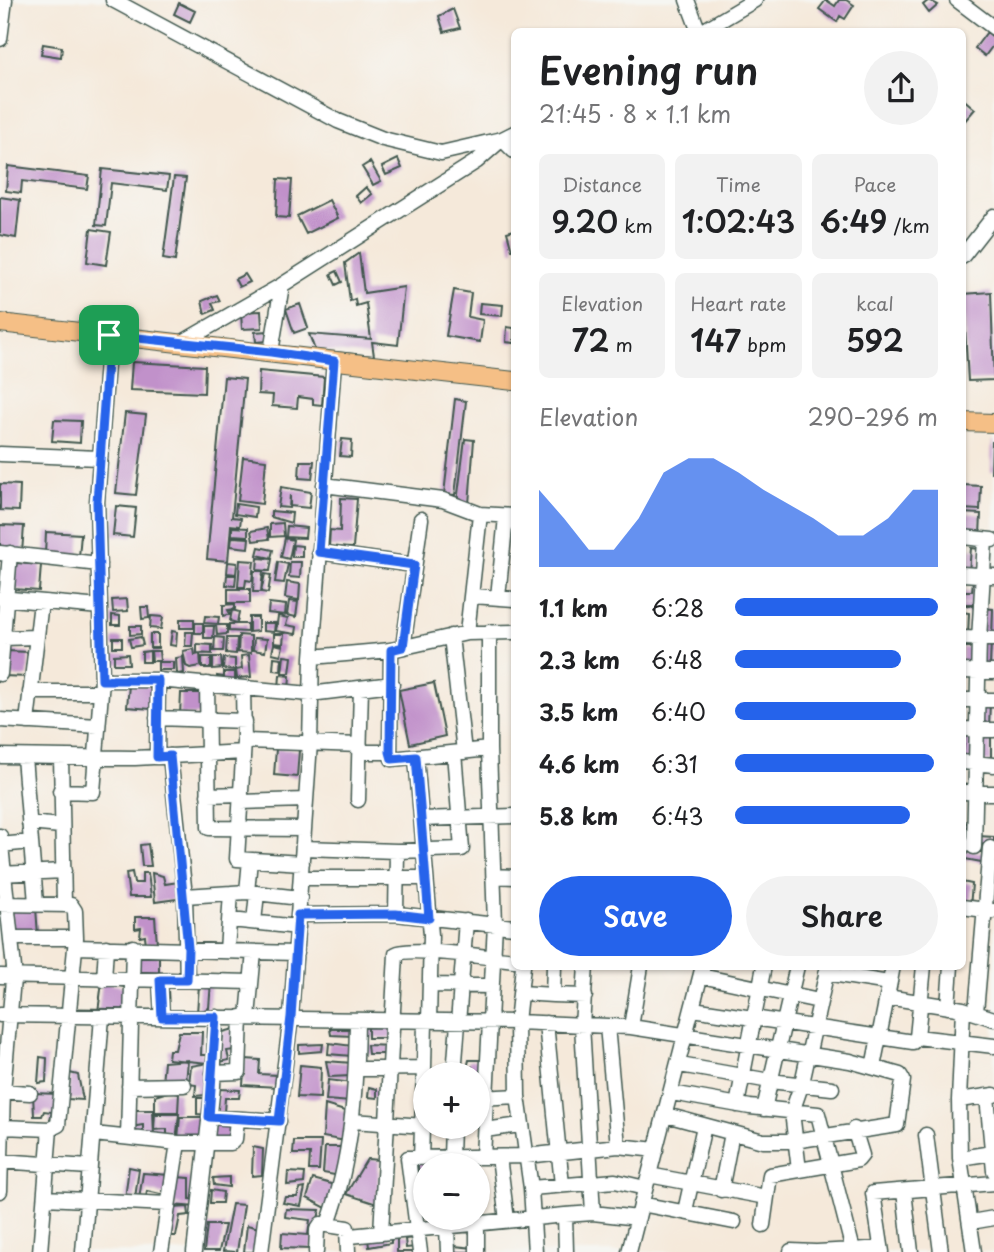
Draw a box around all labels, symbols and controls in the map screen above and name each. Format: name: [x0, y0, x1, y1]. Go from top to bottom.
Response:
text: Evening run: [539, 41, 758, 98]
button: share: [864, 51, 938, 125]
text: 21:45 · 8 × 1.1 km: [539, 96, 731, 131]
text: Distance: [562, 170, 642, 198]
text: Time: [716, 170, 761, 198]
text: Pace: [853, 170, 896, 198]
text: 9.20: [551, 198, 618, 243]
text: 1:02:43: [682, 198, 795, 243]
text: 6:49: [820, 198, 887, 243]
text: km: [618, 211, 653, 239]
text: /km: [887, 211, 930, 239]
text: Elevation: [561, 289, 643, 317]
text: Heart rate: [691, 289, 786, 317]
text: kcal: [856, 289, 894, 317]
pin: [79, 305, 139, 365]
icon: arrive: [90, 316, 128, 354]
text: 72: [571, 317, 609, 362]
text: 147: [690, 317, 741, 362]
text: 592: [846, 317, 904, 362]
text: m: [609, 330, 633, 358]
text: bpm: [741, 330, 787, 358]
text: Elevation: [539, 399, 638, 434]
text: 290–296 m: [808, 399, 938, 434]
text: 1.1 km: [539, 590, 608, 625]
text: 6:28: [651, 590, 704, 625]
text: 2.3 km: [539, 642, 620, 677]
text: 6:48: [651, 642, 703, 677]
text: 3.5 km: [539, 694, 619, 729]
text: 6:40: [651, 694, 706, 729]
text: 4.6 km: [539, 746, 620, 781]
text: 6:31: [651, 746, 698, 781]
text: 5.8 km: [539, 798, 618, 833]
text: 6:43: [651, 798, 704, 833]
button: Save: [539, 876, 732, 956]
button: Share: [746, 876, 938, 956]
map controls: [413, 1062, 490, 1230]
button: +: [413, 1062, 490, 1139]
button: −: [413, 1153, 490, 1230]

